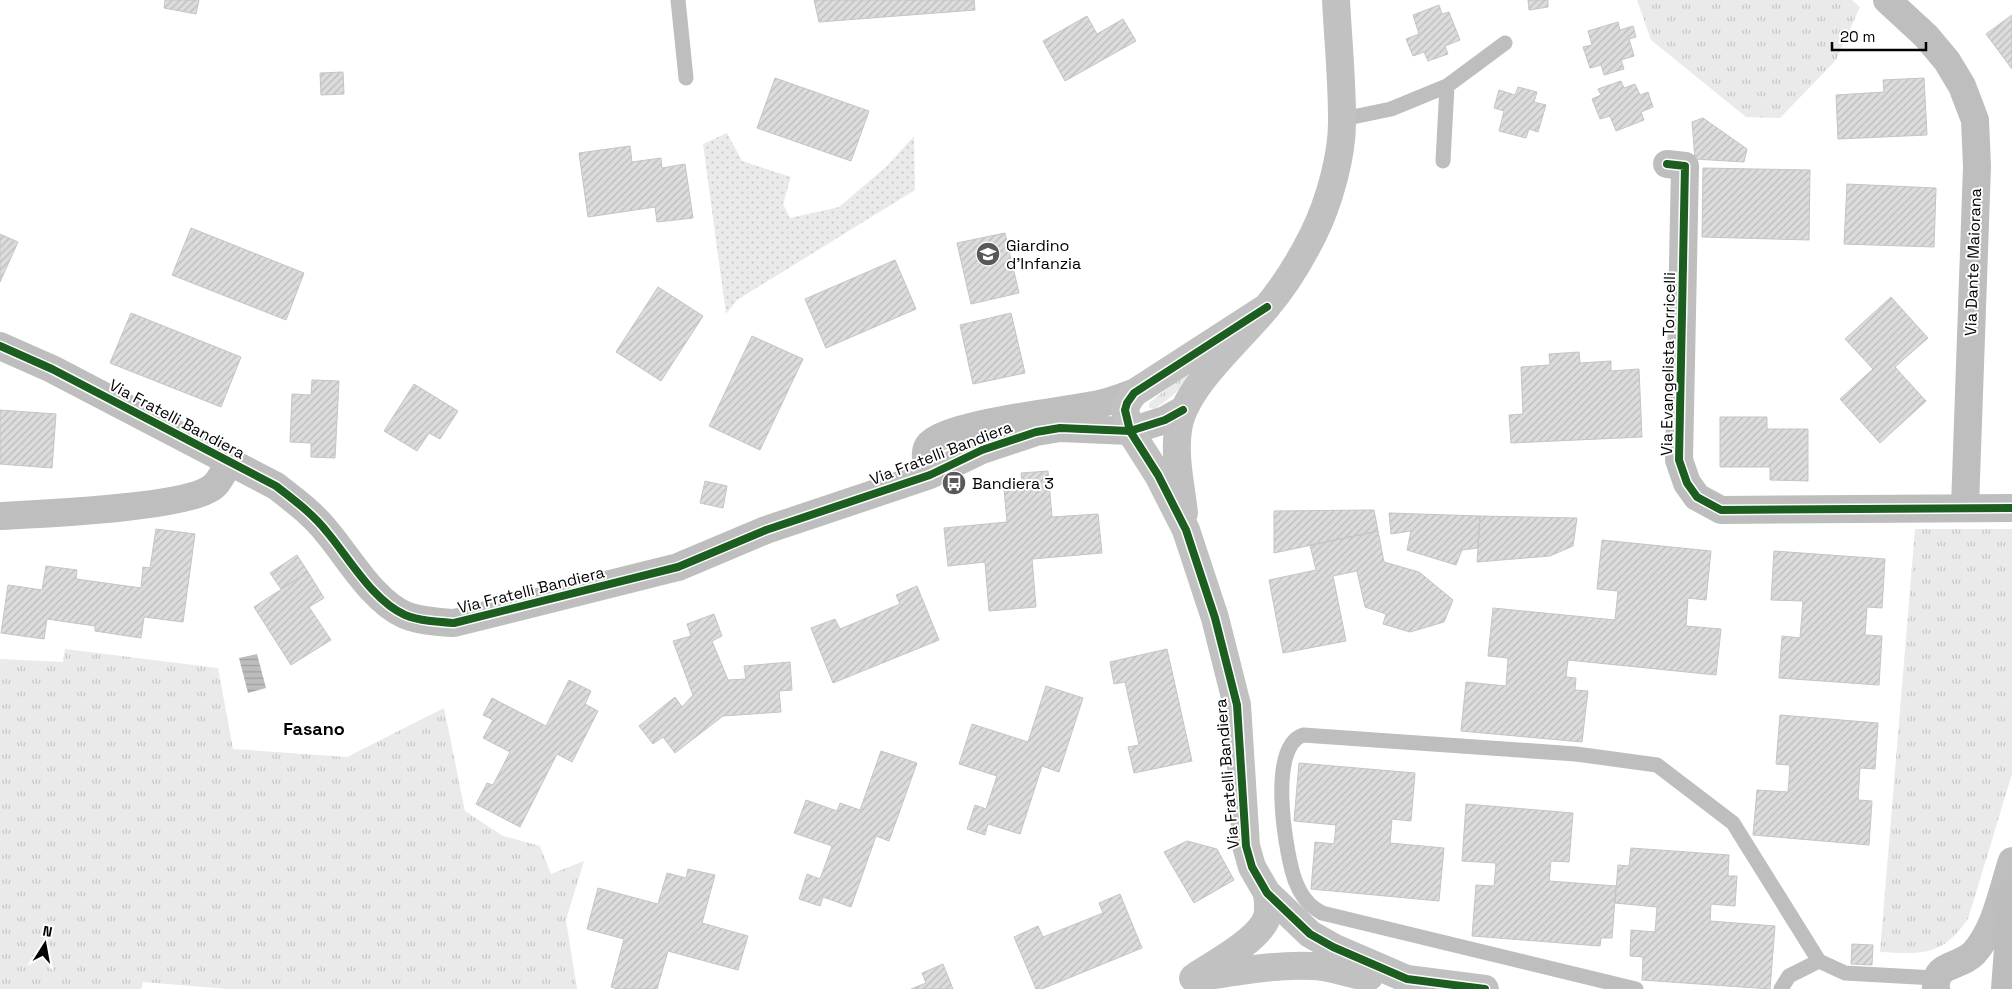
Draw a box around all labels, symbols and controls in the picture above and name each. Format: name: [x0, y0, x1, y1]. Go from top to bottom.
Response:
scale bar: [1832, 20, 1926, 52]
text: 20 m: [1840, 27, 1875, 46]
street label: Via Dante Maiorana: [1960, 188, 1986, 336]
place label: Giardino d'Infanzia: [1006, 235, 1081, 274]
school or university icon: Giardino d'Infanzia: [975, 241, 1001, 267]
street label: Via Evangelista Torricelli: [1656, 272, 1680, 456]
street label: Via Fratelli Bandiera: [105, 374, 249, 464]
street label: Via Fratelli Bandiera: [867, 416, 1015, 490]
bus stop icon: Bandiera 3: [941, 470, 967, 496]
place label: Bandiera 3: [972, 473, 1054, 494]
street label: Via Fratelli Bandiera: [455, 562, 607, 618]
street label: Via Fratelli Bandiera: [1210, 698, 1244, 850]
district label: Fasano: [283, 717, 345, 740]
north arrow: [20, 919, 70, 969]
text: N: [41, 922, 54, 941]

